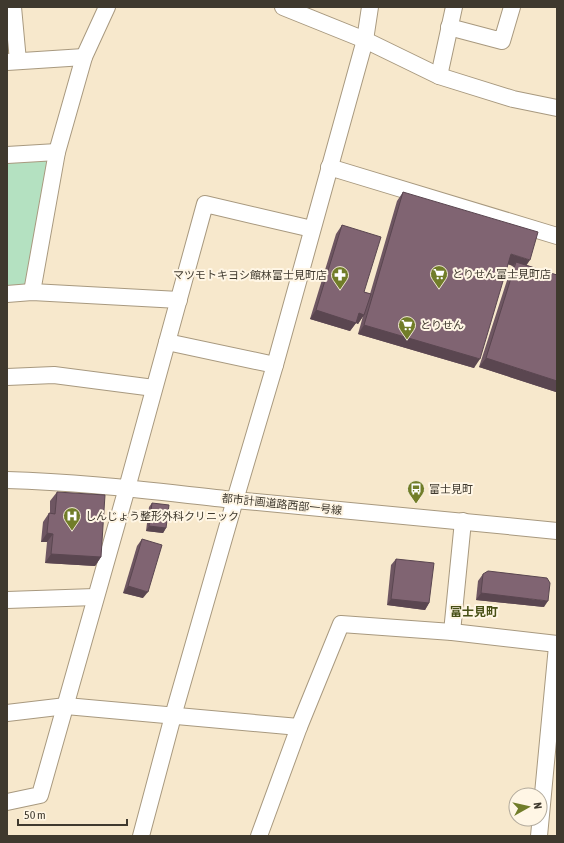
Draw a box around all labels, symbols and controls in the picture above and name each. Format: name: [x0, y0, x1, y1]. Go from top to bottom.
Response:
supermarket icon: とりせん富士見町店: [429, 264, 449, 289]
pharmacy icon: マツモトキヨシ館林富士見町店: [330, 265, 350, 290]
place label: とりせん富士見町店: [452, 268, 551, 280]
place label: マツモトキヨシ館林富士見町店: [173, 269, 327, 281]
supermarket icon: とりせん: [397, 315, 417, 340]
place label: とりせん: [420, 319, 464, 331]
bus stop icon: 富士見町: [406, 479, 426, 504]
place label: 富士見町: [429, 483, 473, 495]
street label: 都市計画道路西部一号線: [221, 492, 343, 516]
hospital icon: しんじょう整形外科クリニック: [62, 506, 82, 531]
place label: しんじょう整形外科クリニック: [85, 510, 239, 522]
district label: 富士見町: [450, 605, 498, 619]
north arrow: [508, 787, 548, 827]
scale bar: [18, 801, 127, 827]
text: N: [532, 802, 544, 810]
text: 50 m: [24, 808, 46, 822]

